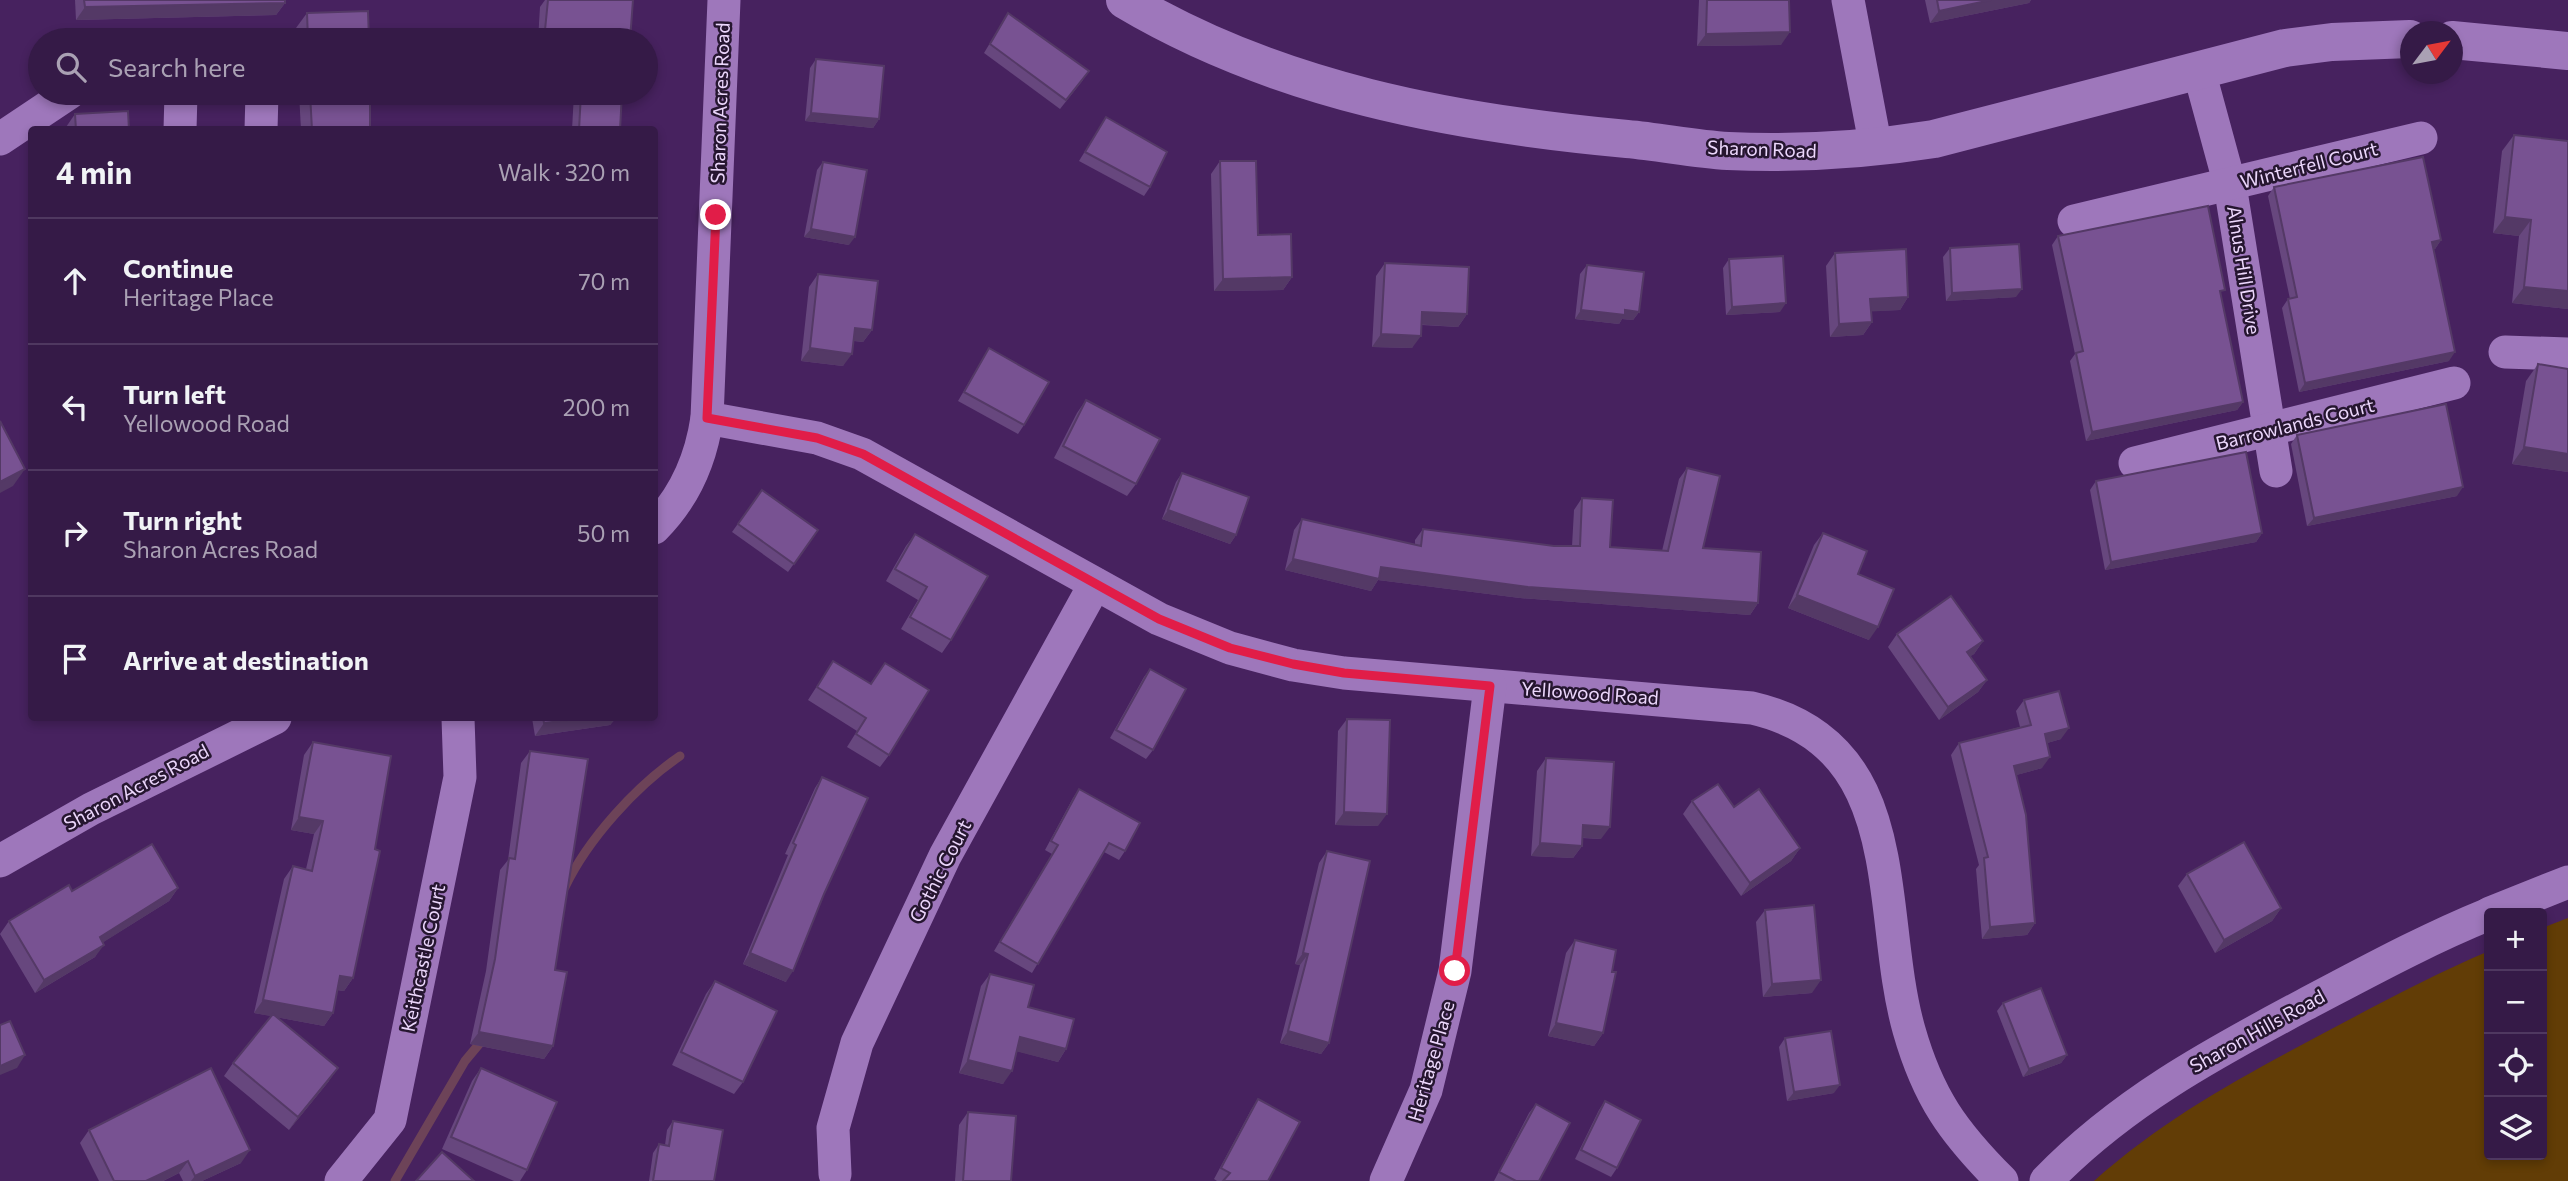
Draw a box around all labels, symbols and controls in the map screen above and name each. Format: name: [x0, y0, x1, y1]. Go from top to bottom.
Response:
north arrow: [2400, 21, 2463, 84]
street label: Sharon Acres Road: [705, 22, 734, 184]
search box: [28, 28, 658, 105]
icon: search: [52, 48, 90, 86]
text: Search here: [108, 51, 246, 82]
street label: Sharon Road: [1707, 135, 1817, 162]
street label: Winterfell Court: [2238, 136, 2380, 193]
text: 4 min: [56, 153, 132, 190]
text: Walk · 320 m: [498, 158, 630, 186]
route end: [700, 199, 731, 230]
street label: Alnus Hill Drive: [2223, 204, 2266, 336]
text: Continue: [123, 252, 233, 283]
icon: ahead: [56, 262, 94, 300]
text: 70 m: [578, 267, 630, 295]
text: Heritage Place: [123, 283, 274, 311]
text: Turn left: [123, 378, 226, 409]
icon: left: [56, 388, 94, 426]
text: 200 m: [563, 393, 630, 421]
street label: Barrowlands Court: [2213, 393, 2377, 454]
text: Yellowood Road: [123, 409, 290, 437]
text: Turn right: [123, 504, 242, 535]
icon: right: [56, 514, 94, 552]
text: 50 m: [577, 519, 630, 547]
text: Sharon Acres Road: [123, 535, 318, 563]
icon: arrive: [56, 640, 94, 678]
text: Arrive at destination: [123, 644, 369, 675]
street label: Yellowood Road: [1520, 676, 1660, 709]
street label: Sharon Acres Road: [59, 739, 212, 835]
street label: Gothic Court: [904, 815, 975, 926]
street label: Keithcastle Court: [396, 882, 449, 1034]
map controls: [2484, 908, 2547, 1160]
button: +: [2484, 908, 2547, 971]
route start: [1439, 955, 1470, 986]
button: −: [2484, 971, 2547, 1034]
street label: Sharon Hills Road: [2185, 984, 2328, 1077]
street label: Heritage Place: [1402, 998, 1459, 1124]
button: locate: [2484, 1034, 2547, 1097]
button: layers: [2484, 1097, 2547, 1160]

